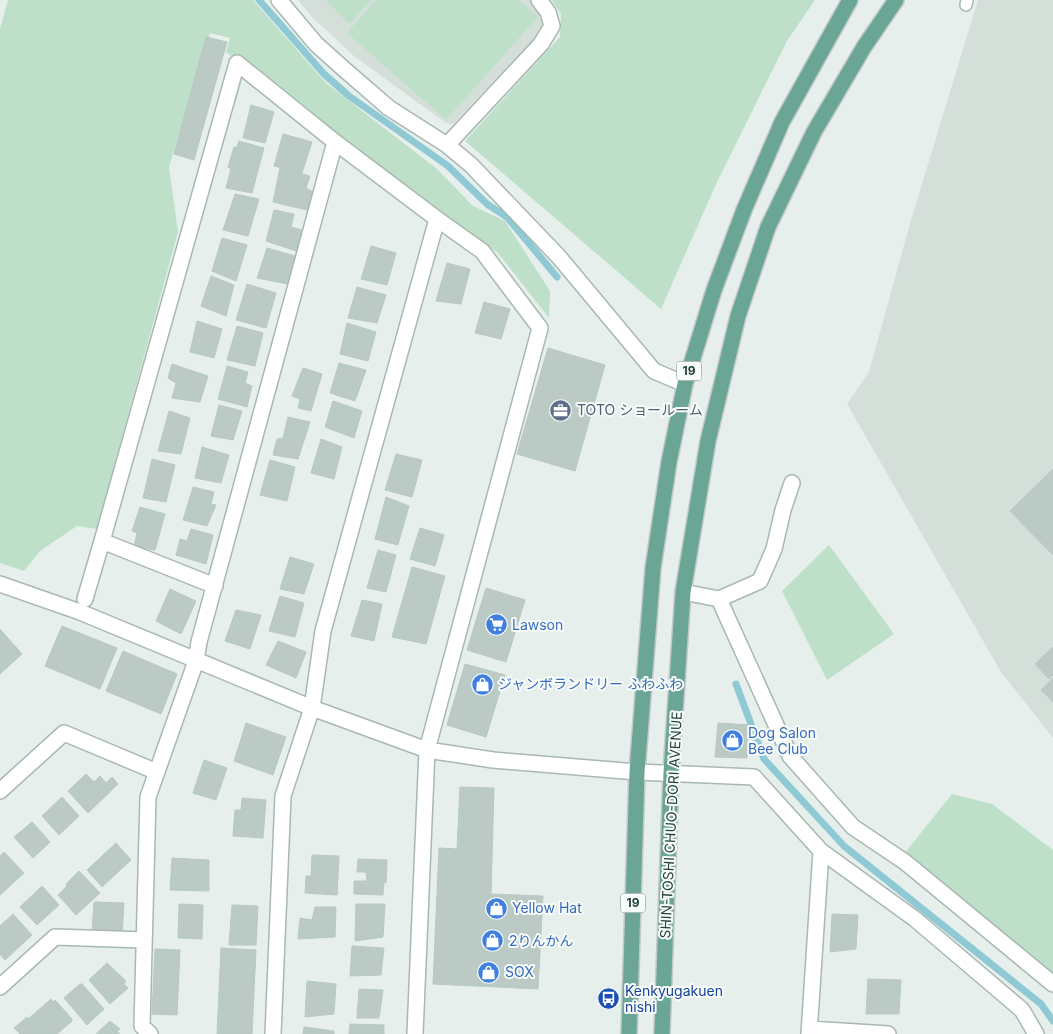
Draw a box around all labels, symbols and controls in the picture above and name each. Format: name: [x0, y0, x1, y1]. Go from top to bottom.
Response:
road number: 19: [676, 362, 702, 381]
office icon: TOTO ショールーム: [549, 398, 573, 422]
place label: TOTO ショールーム: [577, 401, 703, 418]
supermarket icon: Lawson: [484, 613, 508, 637]
place label: Lawson: [512, 616, 563, 633]
shop icon: ジャンボランドリー ふわふわ: [470, 672, 494, 696]
place label: ジャンボランドリー ふわふわ: [498, 675, 683, 692]
street label: SHIN-TOSHI CHUO-DORI AVENUE: [656, 711, 685, 939]
place label: Dog Salon Bee Club: [748, 724, 816, 757]
shop icon: Dog Salon Bee Club: [720, 729, 744, 753]
road number: 19: [620, 894, 646, 912]
shop icon: Yellow Hat: [484, 896, 508, 920]
place label: Yellow Hat: [512, 899, 582, 916]
shop icon: 2りんかん: [481, 929, 505, 953]
place label: 2りんかん: [509, 932, 574, 949]
shop icon: SOX: [477, 960, 501, 984]
place label: SOX: [505, 963, 534, 980]
place label: Kenkyugakuen nishi: [625, 982, 723, 1015]
bus stop icon: Kenkyugakuen nishi: [597, 987, 621, 1011]

